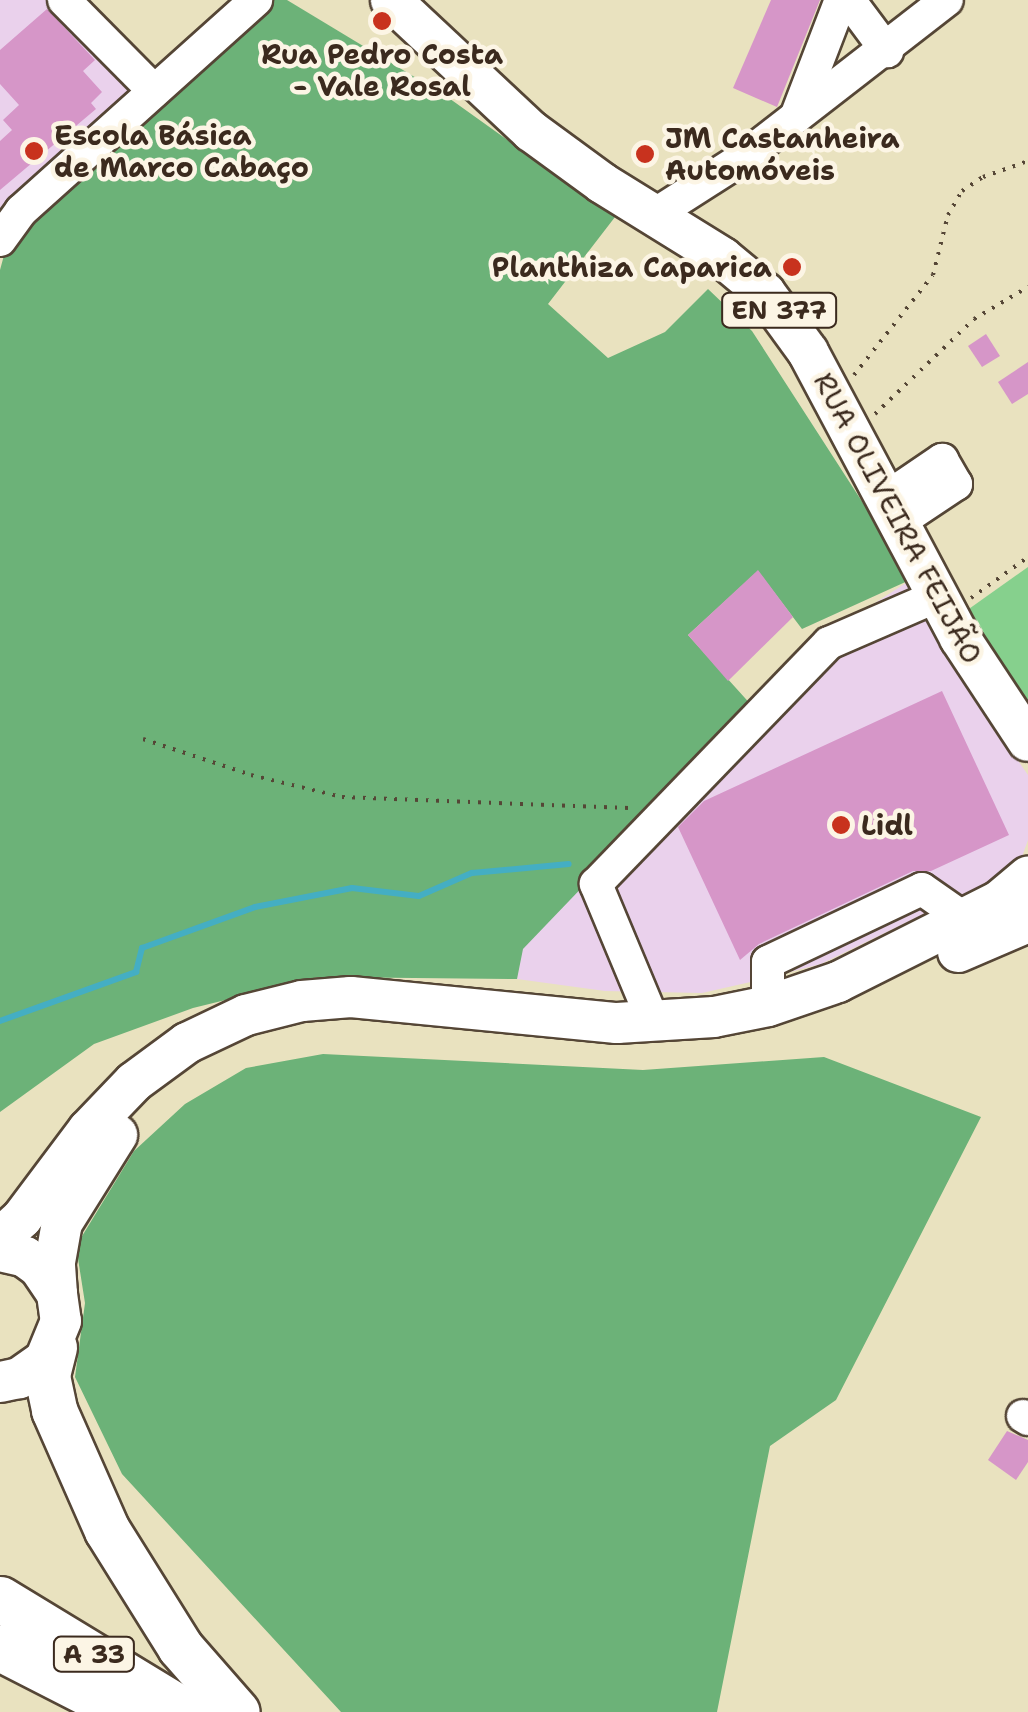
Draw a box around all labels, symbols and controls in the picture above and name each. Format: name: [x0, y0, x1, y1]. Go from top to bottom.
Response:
marker: Rua Pedro Costa - Vale Rosal: [371, 10, 393, 32]
place label: Rua Pedro Costa - Vale Rosal: [261, 37, 503, 103]
place label: Escola Básica de Marco Cabaço: [54, 118, 309, 184]
place label: JM Castanheira Automóveis: [665, 121, 900, 187]
marker: Escola Básica de Marco Cabaço: [23, 140, 45, 162]
marker: JM Castanheira Automóveis: [634, 143, 656, 165]
place label: Planthiza Caparica: [492, 250, 772, 284]
marker: Planthiza Caparica: [781, 256, 803, 278]
road number: EN 377: [719, 290, 839, 330]
street label: RUA OLIVEIRA FEIJÃO: [807, 367, 989, 669]
place label: Lidl: [861, 808, 913, 842]
marker: Lidl: [830, 814, 852, 836]
road number: A 33: [52, 1634, 136, 1674]

